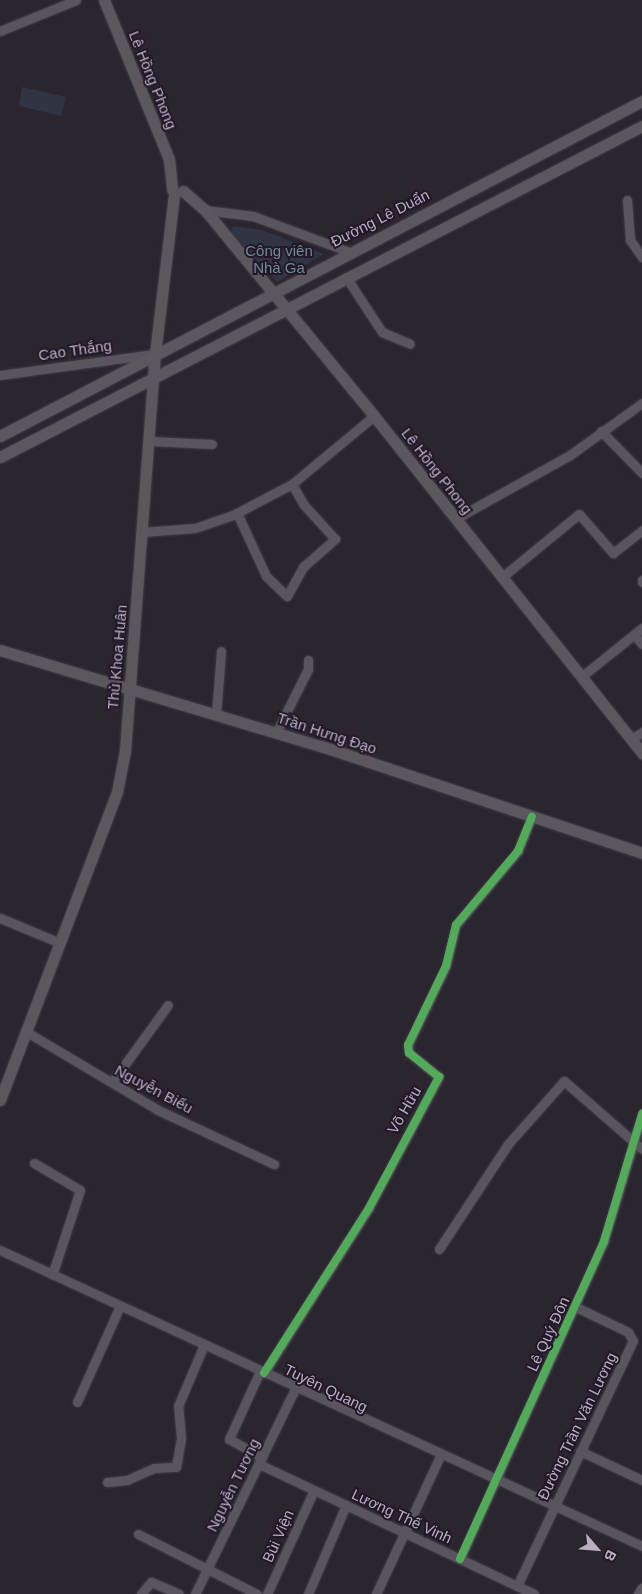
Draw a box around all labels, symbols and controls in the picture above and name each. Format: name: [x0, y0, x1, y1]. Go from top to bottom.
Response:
street label: Lê Hồng Phong: [125, 28, 181, 132]
street label: Đường Lê Duẩn: [328, 185, 432, 251]
park label: Công viên Nhà Ga: [245, 241, 313, 276]
street label: Cao Thắng: [37, 336, 113, 364]
street label: Lê Hồng Phong: [398, 424, 476, 518]
street label: Thủ Khoa Huân: [103, 604, 131, 710]
street label: Trần Hưng Đạo: [275, 708, 379, 758]
street label: Nguyễn Biểu: [112, 1061, 196, 1117]
street label: Võ Hữu: [383, 1083, 425, 1137]
street label: Lê Quý Đôn: [523, 1294, 573, 1374]
street label: Đường Trần Văn Lương: [533, 1349, 621, 1503]
street label: Tuyên Quang: [281, 1360, 371, 1416]
street label: Nguyễn Tương: [203, 1435, 263, 1535]
street label: Lương Thế Vinh: [349, 1485, 455, 1547]
street label: Bùi Viện: [258, 1507, 298, 1565]
north arrow: [572, 1524, 622, 1574]
text: B: [601, 1548, 620, 1564]

